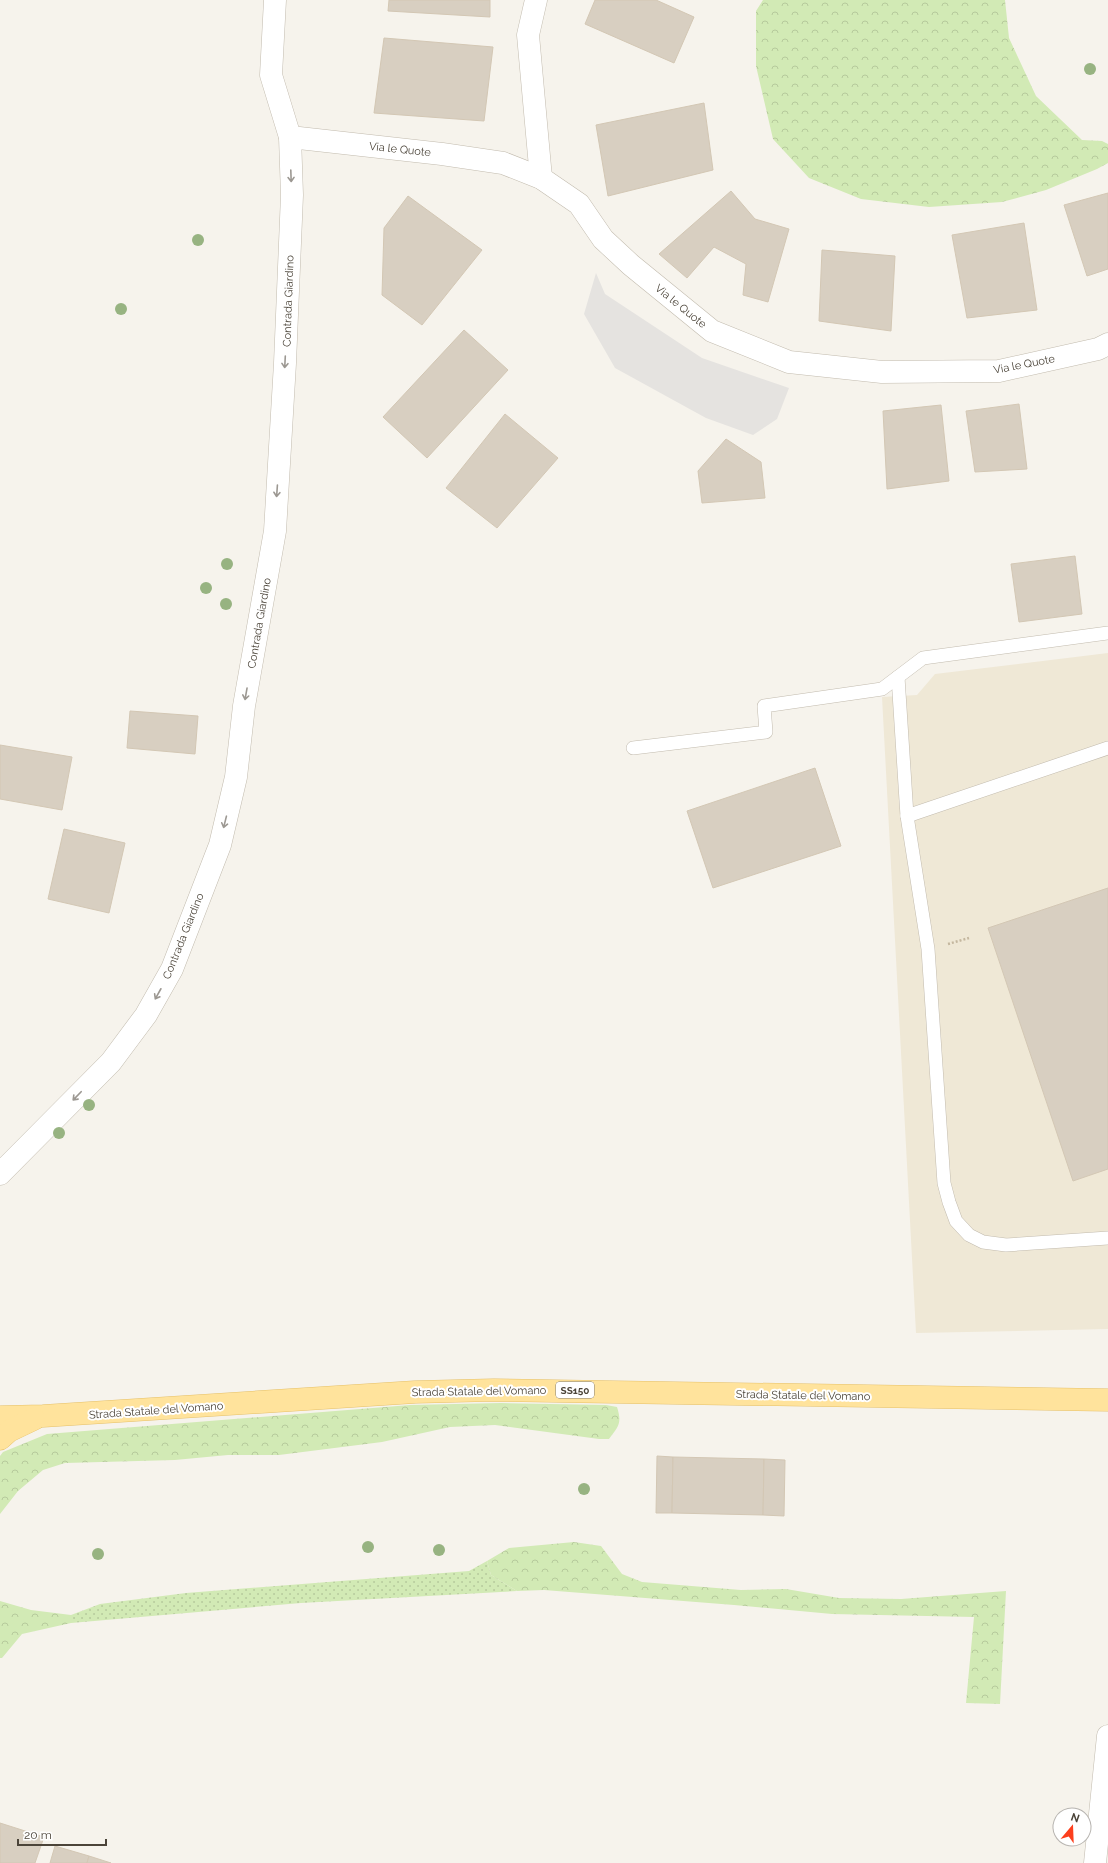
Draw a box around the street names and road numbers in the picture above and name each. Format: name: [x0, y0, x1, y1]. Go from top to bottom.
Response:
street label: Via le Quote: [368, 140, 432, 159]
street label: Contrada Giardino: [280, 254, 297, 347]
street label: Via le Quote: [652, 282, 709, 331]
street label: Via le Quote: [992, 352, 1056, 377]
street label: Contrada Giardino: [245, 576, 274, 669]
street label: Contrada Giardino: [160, 891, 207, 981]
road number: SS150: [556, 1382, 594, 1398]
street label: Strada Statale del Vomano: [412, 1384, 547, 1399]
street label: Strada Statale del Vomano: [736, 1388, 871, 1403]
street label: Strada Statale del Vomano: [88, 1399, 224, 1422]

